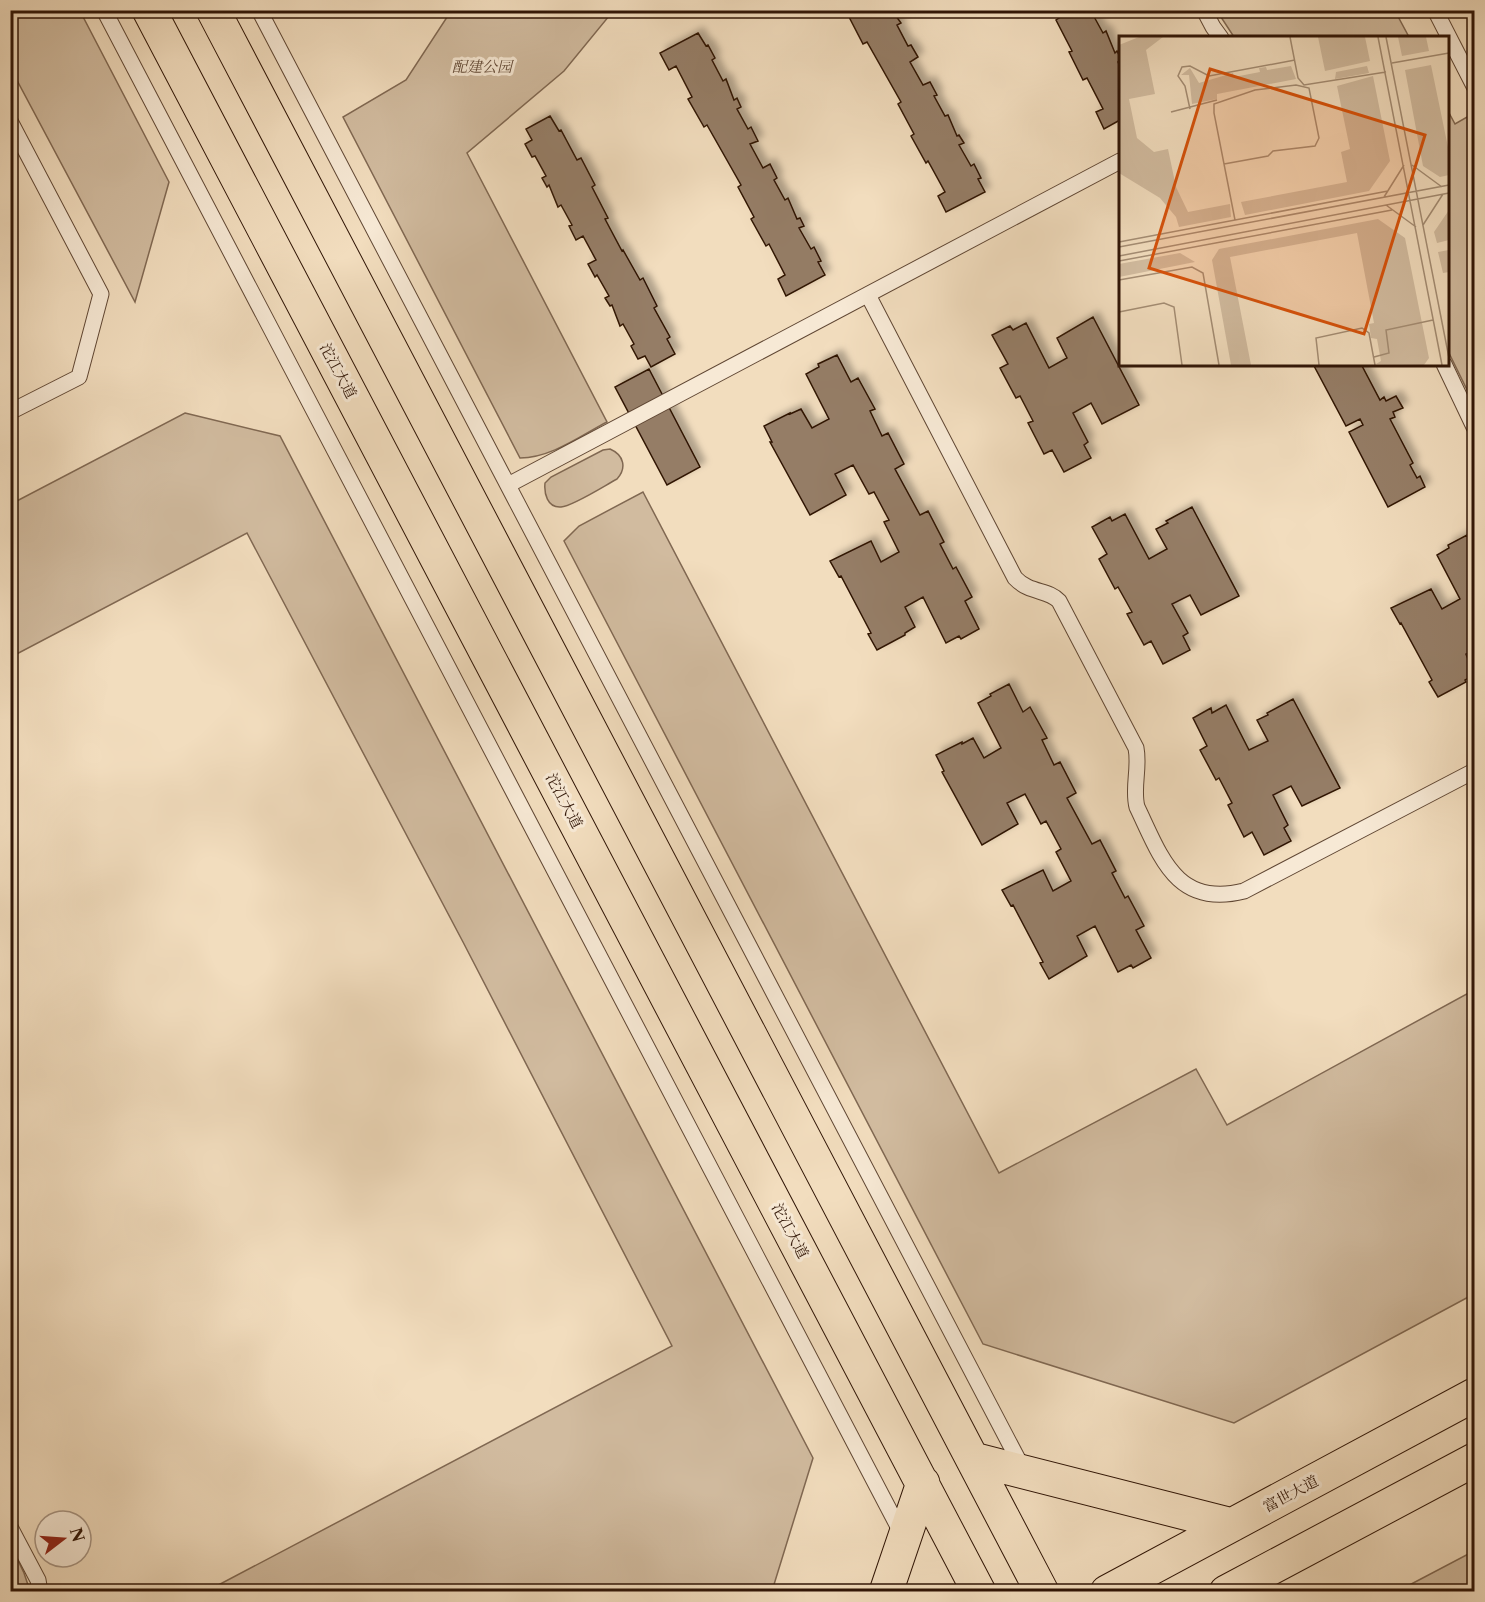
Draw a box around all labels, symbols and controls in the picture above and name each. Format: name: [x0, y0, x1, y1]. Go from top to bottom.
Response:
inset map: [1119, 36, 1449, 366]
park label: 配建公园: [452, 57, 514, 76]
street label: 沱江大道: [316, 340, 361, 402]
street label: 沱江大道: [542, 770, 587, 832]
street label: 沱江大道: [768, 1200, 813, 1262]
street label: 富世大道: [1260, 1471, 1322, 1516]
north arrow: [33, 1509, 93, 1569]
text: N: [66, 1525, 89, 1544]

